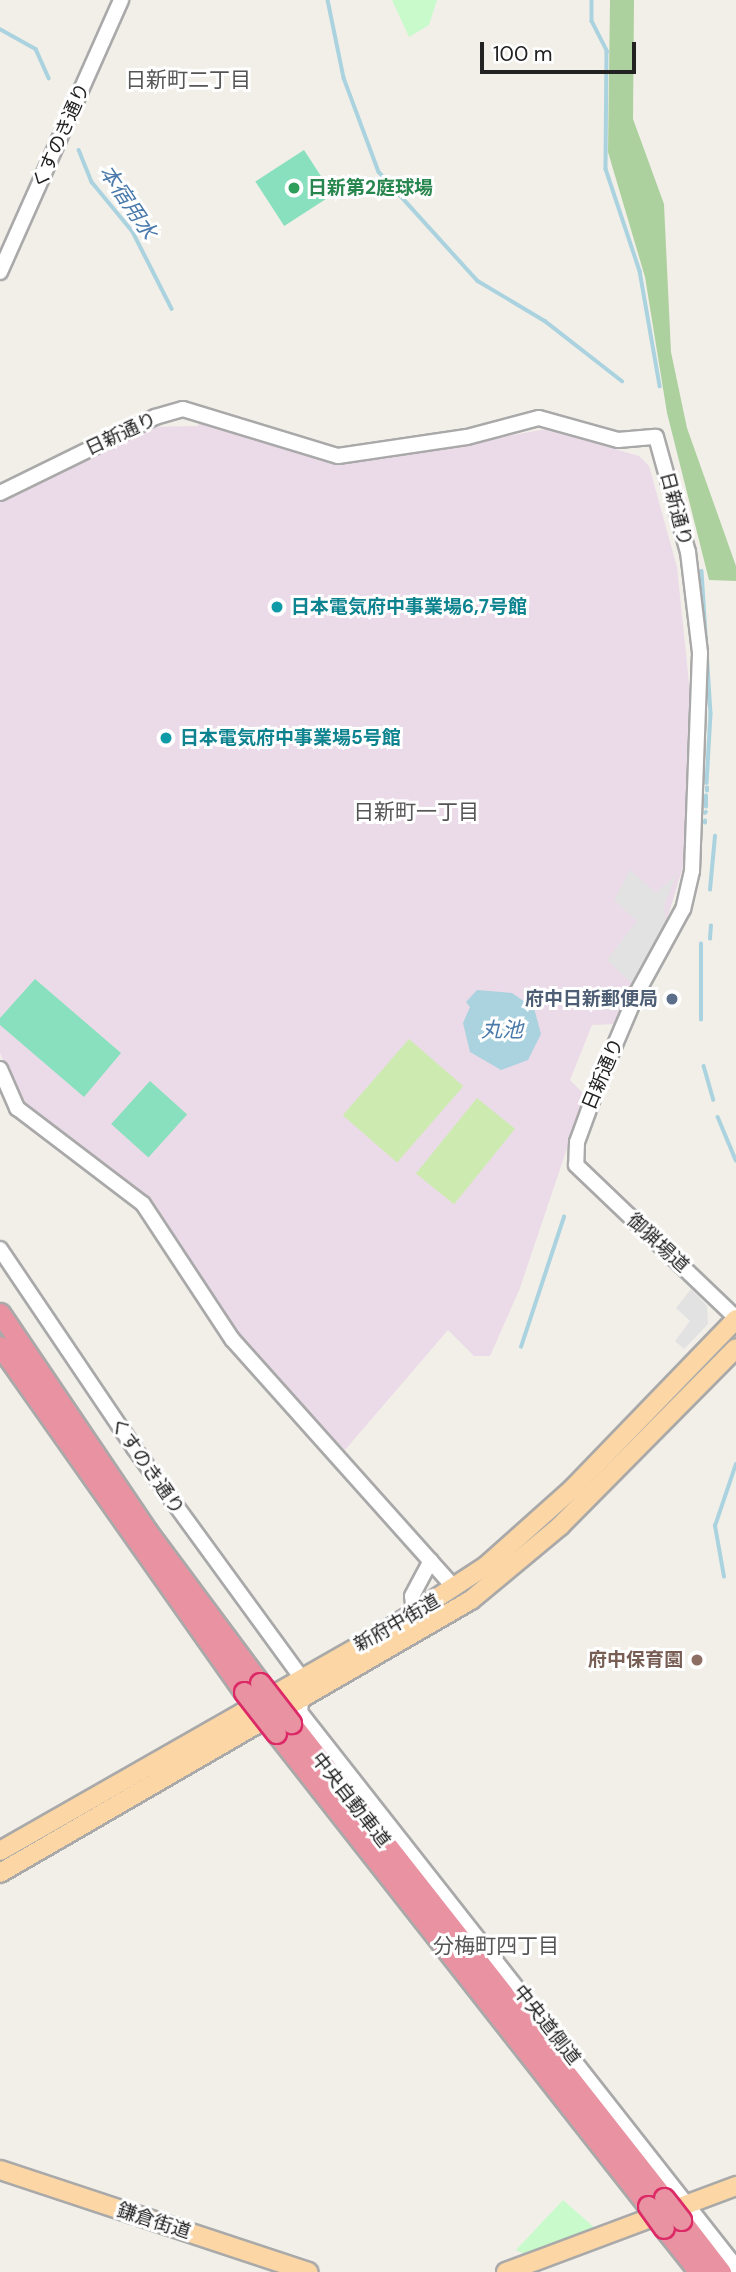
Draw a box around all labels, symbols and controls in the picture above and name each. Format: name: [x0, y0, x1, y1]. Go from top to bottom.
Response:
scale bar: [484, 28, 640, 72]
text: 100 m: [493, 40, 553, 68]
district label: 日新町二丁目: [125, 67, 251, 93]
street label: くすのき通り: [27, 79, 95, 193]
water label: 本宿用水: [94, 160, 162, 244]
place label: 日新第2庭球場: [308, 177, 433, 199]
marker: 日新第2庭球場: [286, 180, 302, 196]
street label: 日新通り: [82, 408, 160, 460]
street label: 日新通り: [655, 469, 697, 549]
place label: 日本電気府中事業場6,7号館: [291, 596, 527, 618]
marker: 日本電気府中事業場6,7号館: [269, 599, 285, 615]
place label: 日本電気府中事業場5号館: [180, 727, 401, 749]
marker: 日本電気府中事業場5号館: [158, 730, 174, 746]
district label: 日新町一丁目: [353, 799, 479, 825]
place label: 府中日新郵便局: [525, 988, 658, 1010]
marker: 府中日新郵便局: [664, 991, 680, 1007]
water label: 丸池: [481, 1017, 523, 1043]
street label: 日新通り: [578, 1035, 628, 1113]
street label: 御猟場道: [622, 1209, 694, 1277]
street label: くすのき通り: [105, 1413, 189, 1519]
street label: 新府中街道: [350, 1589, 444, 1657]
place label: 府中保育園: [588, 1649, 683, 1671]
marker: 府中保育園: [689, 1652, 705, 1668]
street label: 中央自動車道: [307, 1748, 395, 1852]
district label: 分梅町四丁目: [433, 1933, 559, 1959]
street label: 中央道側道: [509, 1981, 585, 2069]
street label: 鎌倉街道: [114, 2198, 194, 2244]

